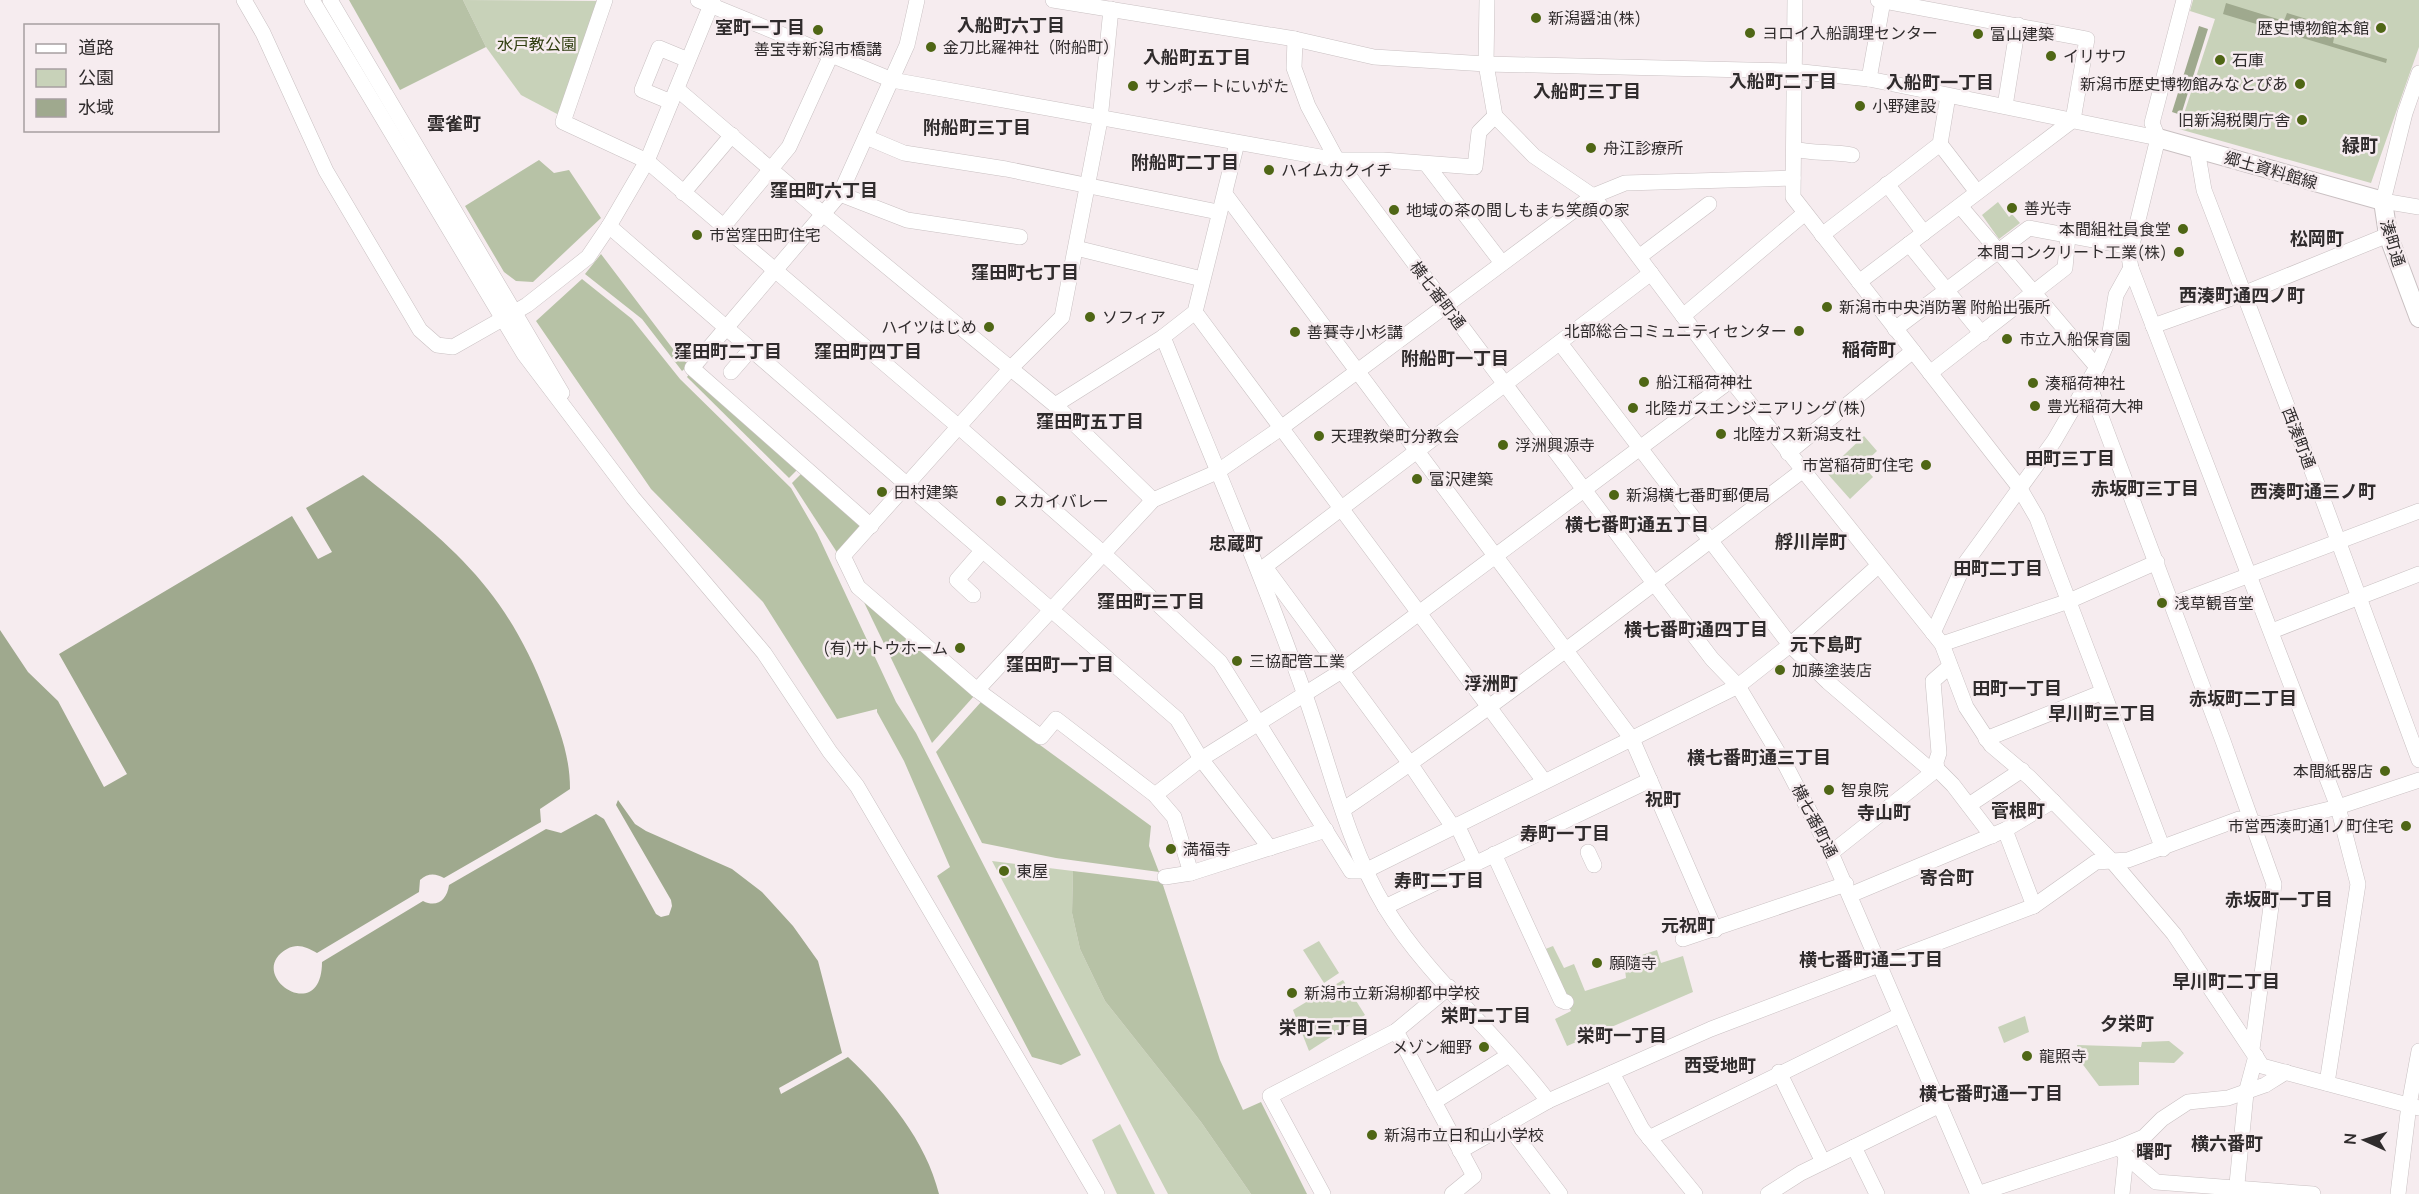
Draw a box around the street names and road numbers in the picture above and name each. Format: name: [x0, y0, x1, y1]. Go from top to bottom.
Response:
street label: 郷土資料館線: [2222, 146, 2320, 194]
street label: 湊町通: [2375, 217, 2411, 269]
street label: 横七番町通: [1405, 256, 1471, 334]
street label: 西湊町通: [2277, 404, 2321, 472]
street label: 横七番町通: [1787, 780, 1843, 862]

